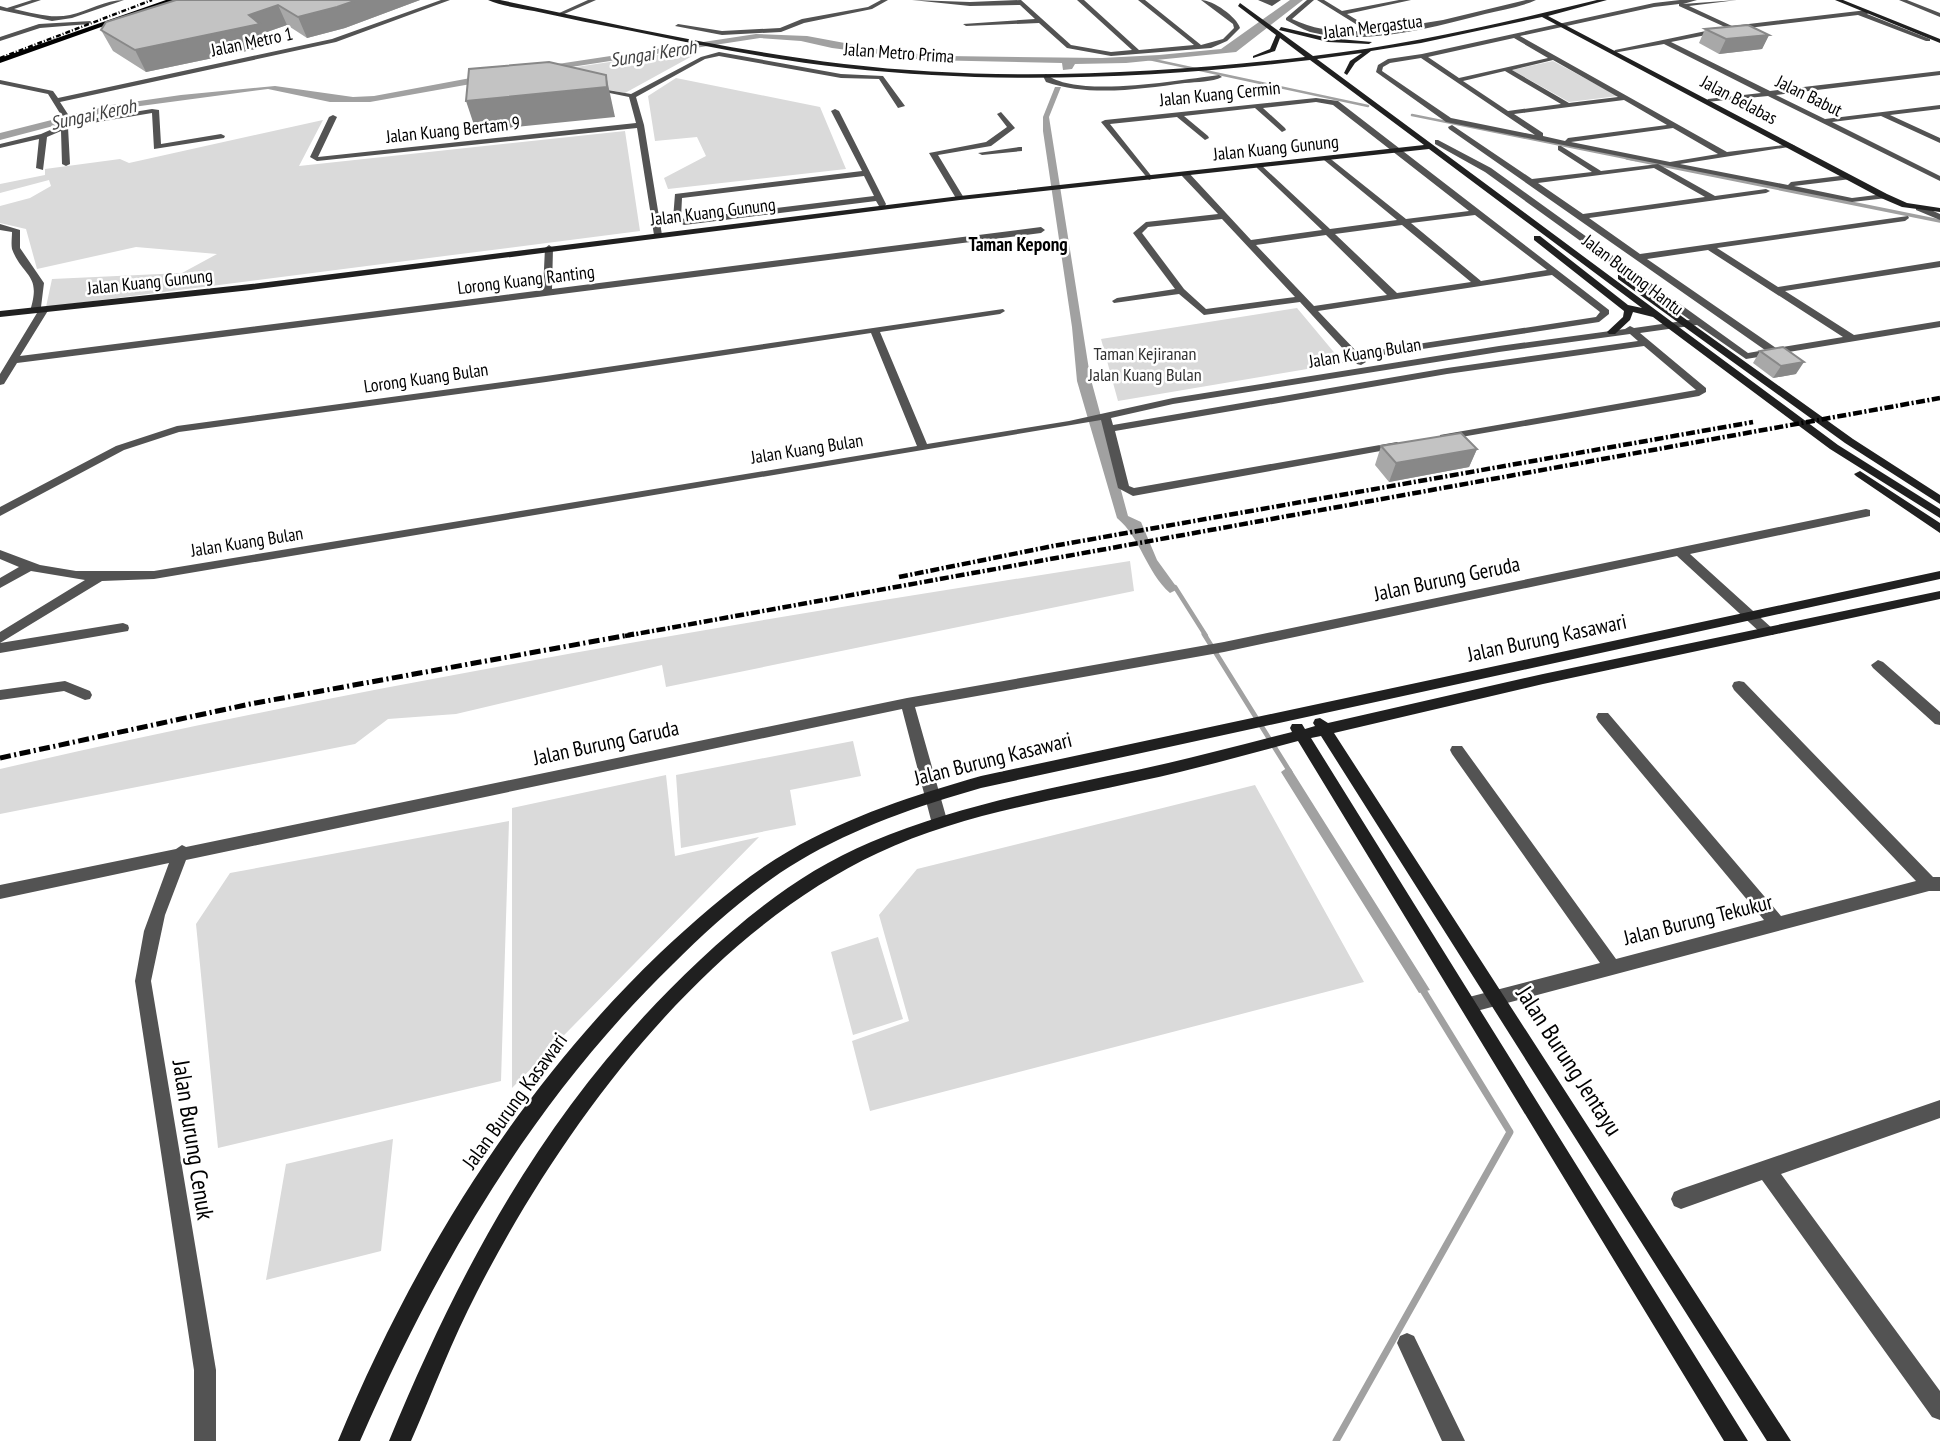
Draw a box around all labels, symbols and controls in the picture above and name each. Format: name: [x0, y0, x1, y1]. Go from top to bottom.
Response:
street label: Jalan Mergastua: [1321, 9, 1424, 44]
street label: Jalan Metro 1: [208, 22, 295, 62]
water label: Sungai Keroh: [608, 34, 699, 72]
street label: Jalan Metro Prima: [842, 37, 955, 68]
street label: Jalan Belabas: [1696, 69, 1781, 129]
street label: Jalan Babut: [1771, 69, 1846, 121]
street label: Jalan Kuang Cermin: [1157, 76, 1281, 111]
water label: Sungai Keroh: [48, 93, 140, 135]
street label: Jalan Kuang Bertam 9: [384, 111, 521, 148]
street label: Jalan Kuang Gunung: [1211, 129, 1340, 166]
street label: Jalan Kuang Gunung: [648, 192, 777, 231]
street label: Jalan Burung Hantu: [1577, 228, 1688, 320]
district label: Taman Kepong: [968, 232, 1068, 256]
street label: Lorong Kuang Ranting: [456, 260, 596, 299]
street label: Jalan Kuang Gunung: [85, 263, 214, 300]
street label: Jalan Kuang Bulan: [1306, 332, 1423, 373]
park label: Taman Kejiranan Jalan Kuang Bulan: [1087, 342, 1202, 386]
street label: Lorong Kuang Bulan: [362, 357, 490, 398]
street label: Jalan Kuang Bulan: [748, 428, 865, 469]
street label: Jalan Kuang Bulan: [188, 521, 305, 562]
street label: Jalan Burung Geruda: [1371, 550, 1522, 607]
street label: Jalan Burung Kasawari: [1464, 607, 1629, 668]
street label: Jalan Burung Garuda: [530, 714, 681, 771]
street label: Jalan Burung Kasawari: [910, 726, 1075, 791]
street label: Jalan Burung Tekukur: [1620, 888, 1775, 951]
street label: Jalan Burung Jentayu: [1509, 979, 1629, 1142]
street label: Jalan Burung Kasawari: [455, 1027, 573, 1175]
street label: Jalan Burung Cenuk: [165, 1057, 222, 1223]

